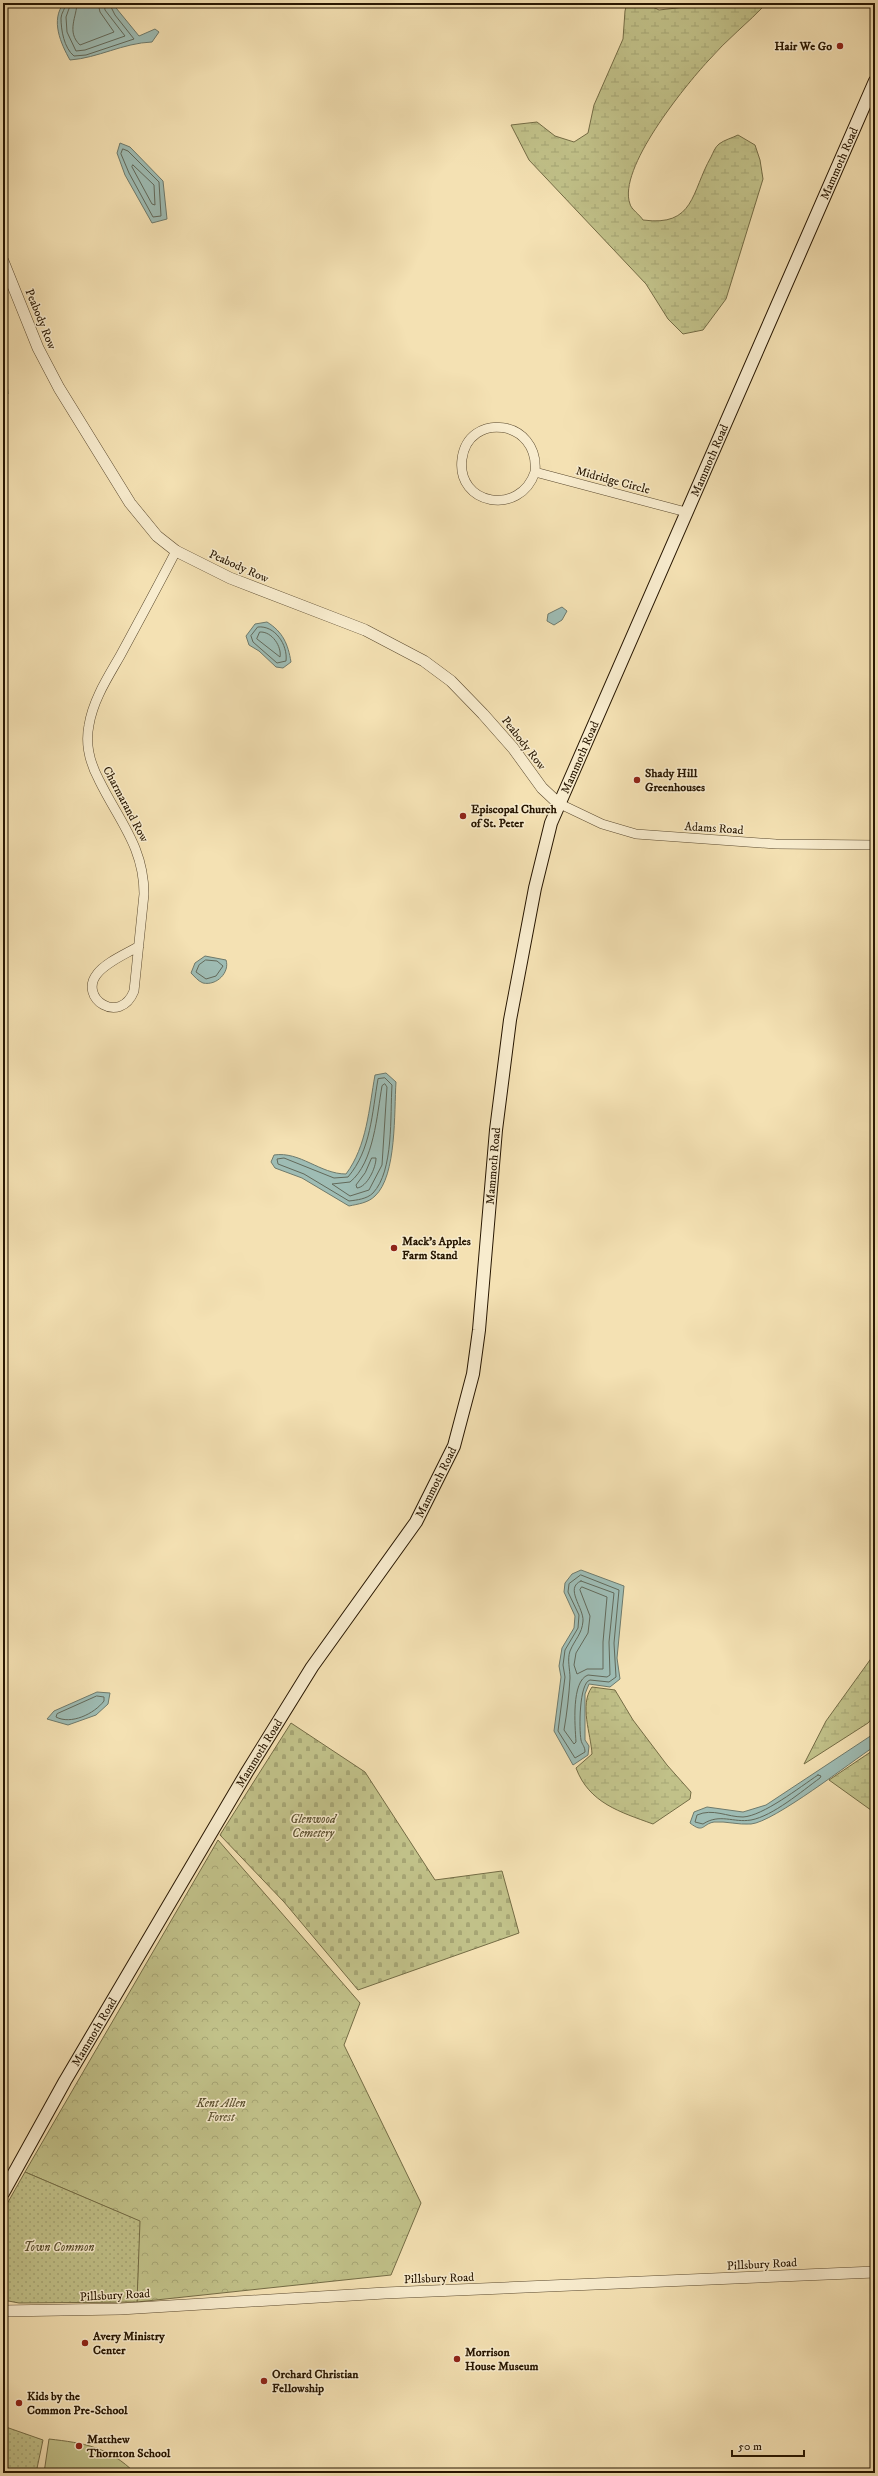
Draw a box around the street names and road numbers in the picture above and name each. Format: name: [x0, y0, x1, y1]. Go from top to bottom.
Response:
street label: Mammoth Road: [817, 125, 862, 202]
street label: Peabody Row: [22, 287, 60, 352]
street label: Mammoth Road: [687, 422, 732, 499]
street label: Midridge Circle: [574, 463, 652, 498]
street label: Peabody Row: [207, 547, 271, 586]
street label: Peabody Row: [498, 714, 549, 773]
street label: Mammoth Road: [558, 719, 603, 796]
street label: Charmarand Row: [99, 764, 152, 845]
street label: Adams Road: [684, 819, 744, 838]
street label: Mammoth Road: [483, 1127, 504, 1205]
street label: Mammoth Road: [412, 1444, 460, 1521]
street label: Mammoth Road: [233, 1716, 286, 1790]
street label: Mammoth Road: [68, 1995, 120, 2069]
street label: Pillsbury Road: [727, 2255, 798, 2274]
street label: Pillsbury Road: [404, 2270, 474, 2287]
street label: Pillsbury Road: [80, 2286, 151, 2305]

